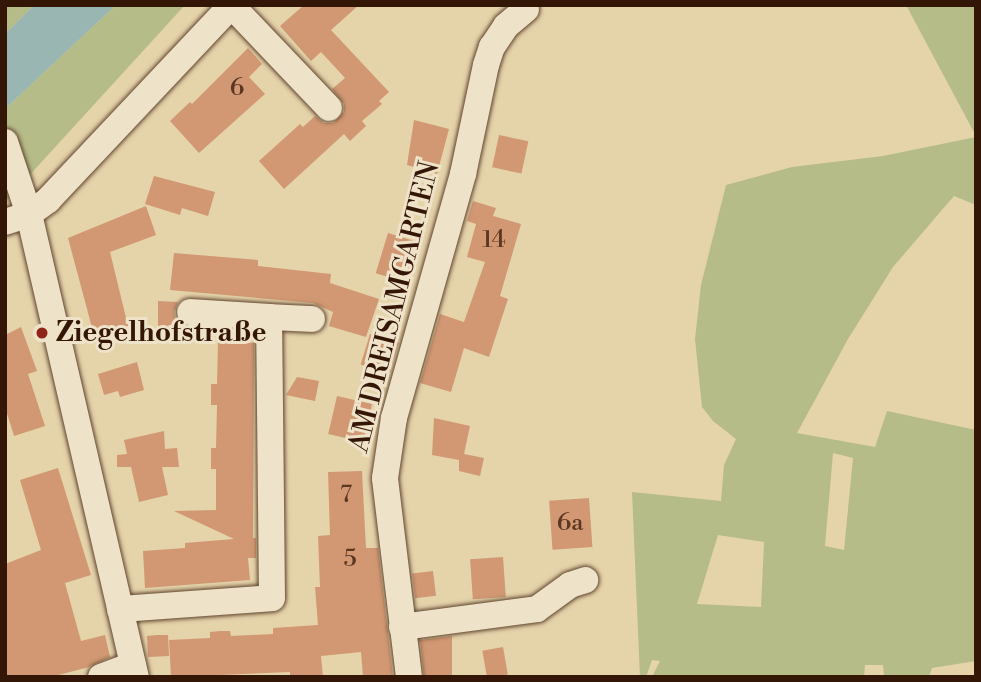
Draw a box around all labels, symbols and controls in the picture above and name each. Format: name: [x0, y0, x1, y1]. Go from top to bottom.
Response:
house number: 6: [230, 75, 244, 103]
street label: AM DREISAMGARTEN: [343, 158, 447, 456]
house number: 14: [482, 227, 506, 255]
place label: Ziegelhofstraße: [56, 316, 267, 350]
marker: Ziegelhofstraße: [34, 325, 50, 341]
house number: 7: [340, 482, 352, 510]
house number: 6a: [557, 510, 583, 538]
house number: 5: [343, 546, 357, 574]

